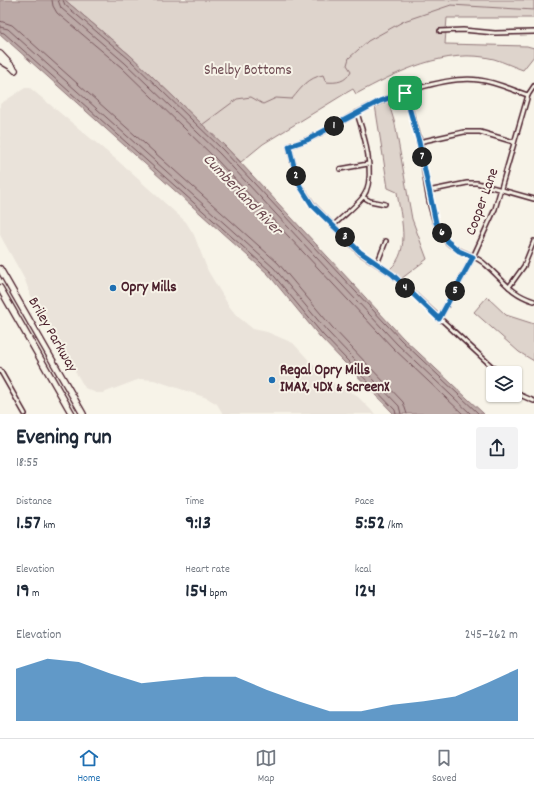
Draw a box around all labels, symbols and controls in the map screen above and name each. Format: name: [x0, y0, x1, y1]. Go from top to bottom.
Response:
park label: Shelby Bottoms: [204, 60, 292, 82]
pin: [388, 76, 422, 110]
icon: arrive: [394, 82, 416, 104]
pin: 1: [324, 116, 344, 136]
text: 1: [333, 118, 335, 134]
pin: 7: [412, 147, 432, 167]
water label: Cumberland River: [197, 149, 289, 243]
text: 7: [420, 149, 424, 165]
street label: Cooper Lane: [461, 165, 505, 239]
pin: 2: [286, 166, 306, 186]
text: 2: [294, 168, 298, 184]
pin: 6: [432, 223, 452, 243]
text: 6: [439, 225, 445, 241]
pin: 3: [335, 227, 355, 247]
text: 3: [343, 229, 347, 245]
place label: Opry Mills: [121, 277, 177, 299]
pin: 4: [395, 278, 415, 298]
text: 4: [403, 280, 407, 296]
pin: 5: [445, 281, 465, 301]
marker: Opry Mills: [108, 283, 118, 293]
text: 5: [452, 283, 458, 299]
street label: Briley Parkway: [22, 293, 83, 377]
place label: Regal Opry Mills IMAX, 4DX & ScreenX: [280, 360, 390, 399]
map controls: [486, 366, 522, 402]
button: layers: [486, 366, 522, 402]
marker: Regal Opry Mills IMAX, 4DX & ScreenX: [267, 375, 277, 385]
text: Evening run: [16, 423, 112, 454]
button: share: [476, 427, 518, 469]
text: 18:55: [16, 454, 38, 473]
text: Distance: [16, 494, 52, 510]
text: Time: [185, 494, 204, 510]
text: Pace: [355, 494, 374, 510]
text: 1.57: [16, 510, 41, 538]
text: 9:13: [185, 510, 211, 538]
text: 5:52: [355, 510, 385, 538]
text: km: [41, 518, 55, 534]
text: /km: [385, 518, 403, 534]
text: Elevation: [16, 562, 54, 578]
text: Heart rate: [185, 562, 230, 578]
text: kcal: [355, 562, 371, 578]
text: 19: [16, 578, 30, 606]
text: 154: [185, 578, 207, 606]
text: 124: [355, 578, 376, 606]
text: m: [30, 586, 40, 602]
text: bpm: [207, 586, 227, 602]
text: Elevation: [16, 626, 61, 645]
text: 245–262 m: [465, 626, 518, 645]
tab: Home: [77, 747, 100, 787]
tab: Map: [255, 747, 277, 787]
tab: Saved: [432, 747, 457, 787]

